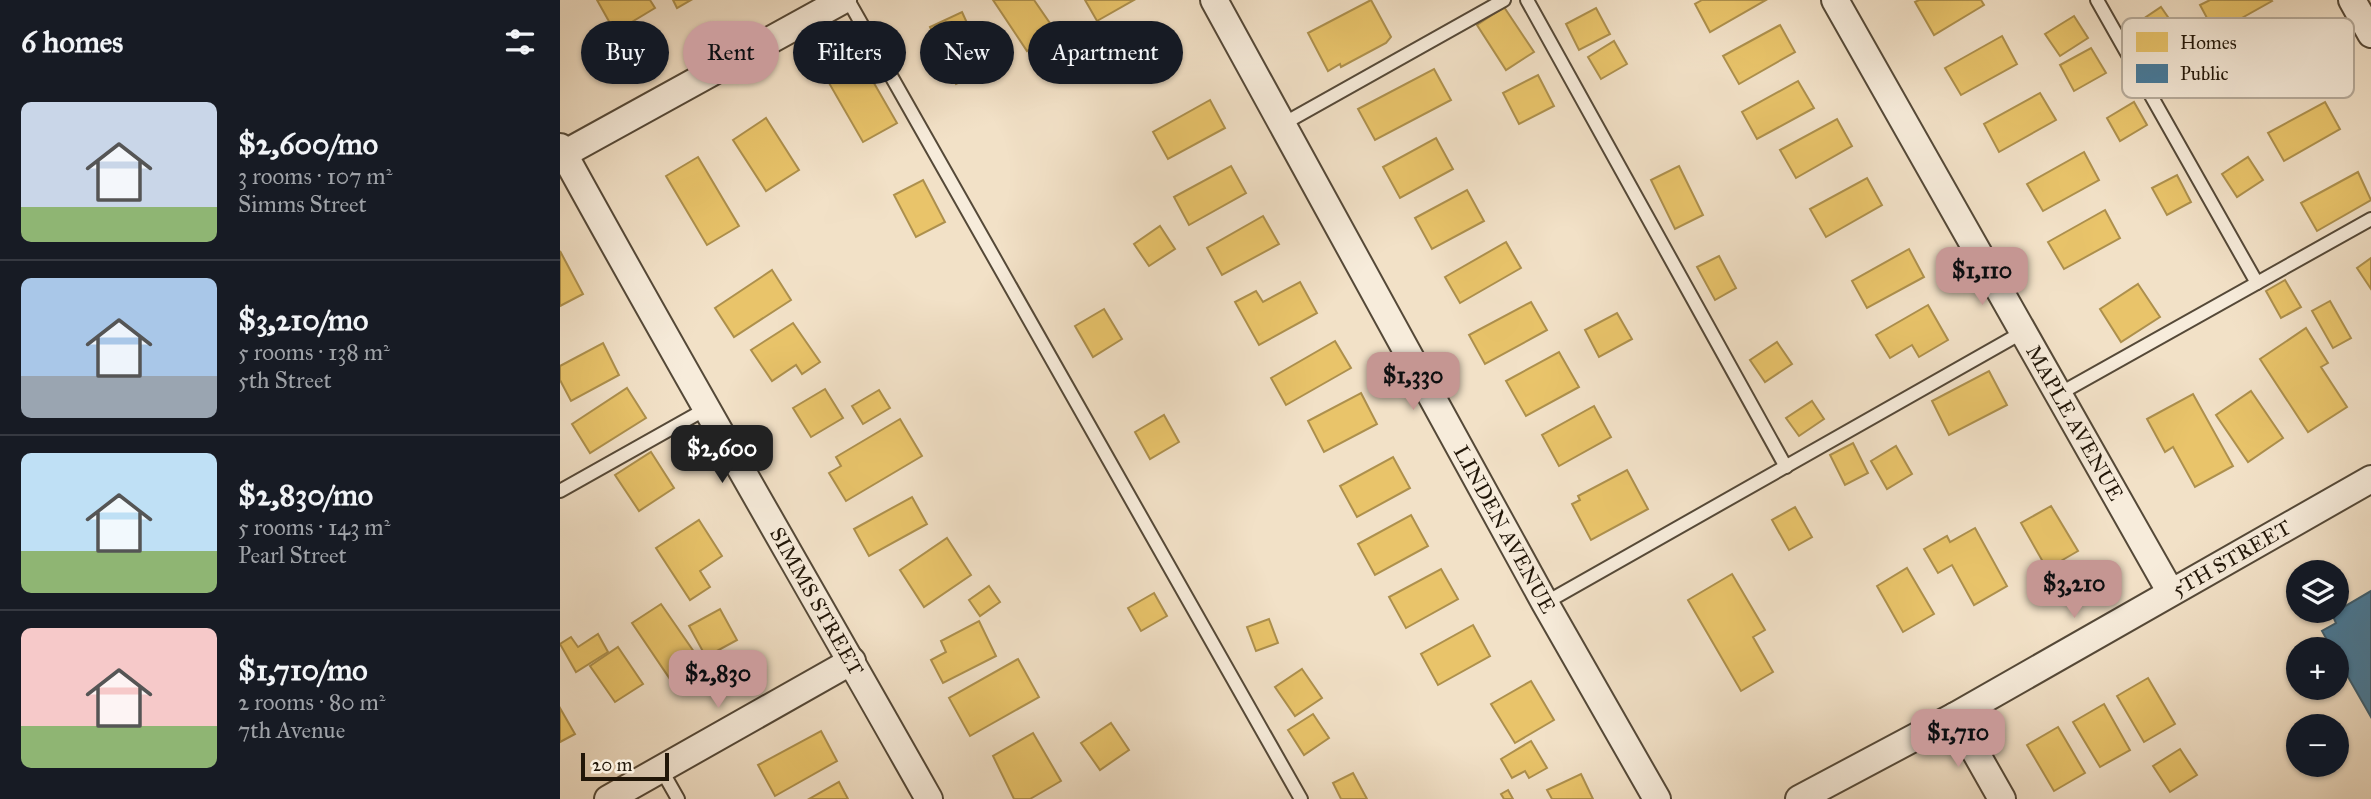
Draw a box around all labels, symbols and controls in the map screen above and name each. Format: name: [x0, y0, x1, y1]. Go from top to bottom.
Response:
legend: [2122, 18, 2354, 98]
chip: Buy: [581, 21, 669, 84]
chip: Rent: [683, 21, 779, 84]
chip: Filters: [793, 21, 906, 84]
chip: New: [920, 21, 1014, 84]
chip: Apartment: [1028, 21, 1183, 84]
icon: filters: [501, 23, 539, 61]
text: 6 homes: [21, 24, 123, 60]
text: Homes: [2180, 31, 2237, 54]
text: Public: [2180, 62, 2228, 85]
text: $2,600/mo: [238, 126, 378, 162]
icon: home: [77, 130, 161, 214]
text: 3 rooms · 107 m²: [238, 162, 392, 190]
text: Simms Street: [238, 190, 367, 218]
pin: $1,110: [1925, 247, 2039, 307]
text: $1,110: [1952, 256, 2012, 284]
text: $3,210/mo: [238, 302, 368, 338]
icon: home: [77, 306, 161, 390]
text: 5 rooms · 138 m²: [238, 338, 390, 366]
street label: MAPLE AVENUE: [2020, 340, 2129, 505]
pin: $1,330: [1356, 352, 1470, 412]
text: $1,330: [1383, 361, 1443, 389]
text: 5th Street: [238, 366, 332, 394]
pin: $2,600: [665, 426, 779, 485]
text: $2,600: [687, 434, 757, 462]
street label: LINDEN AVENUE: [1448, 441, 1561, 618]
text: $2,830/mo: [238, 477, 373, 513]
icon: home: [77, 481, 161, 565]
text: 5 rooms · 143 m²: [238, 513, 390, 541]
street label: 5TH STREET: [2167, 514, 2296, 603]
street label: SIMMS STREET: [764, 523, 869, 680]
text: Pearl Street: [238, 541, 347, 569]
pin: $3,210: [2017, 560, 2131, 620]
map controls: [2286, 560, 2349, 777]
button: layers: [2286, 560, 2349, 623]
text: $3,210: [2043, 569, 2105, 597]
button: +: [2286, 637, 2349, 700]
pin: $2,830: [661, 650, 775, 710]
text: $1,710/mo: [238, 652, 368, 688]
icon: home: [77, 656, 161, 740]
text: $2,830: [685, 659, 751, 687]
text: 2 rooms · 80 m²: [238, 688, 385, 716]
pin: $1,710: [1901, 710, 2015, 769]
button: −: [2286, 714, 2349, 777]
text: 7th Avenue: [238, 716, 345, 744]
text: $1,710: [1927, 718, 1989, 746]
scale bar: [581, 750, 668, 782]
text: 20 m: [592, 753, 633, 776]

